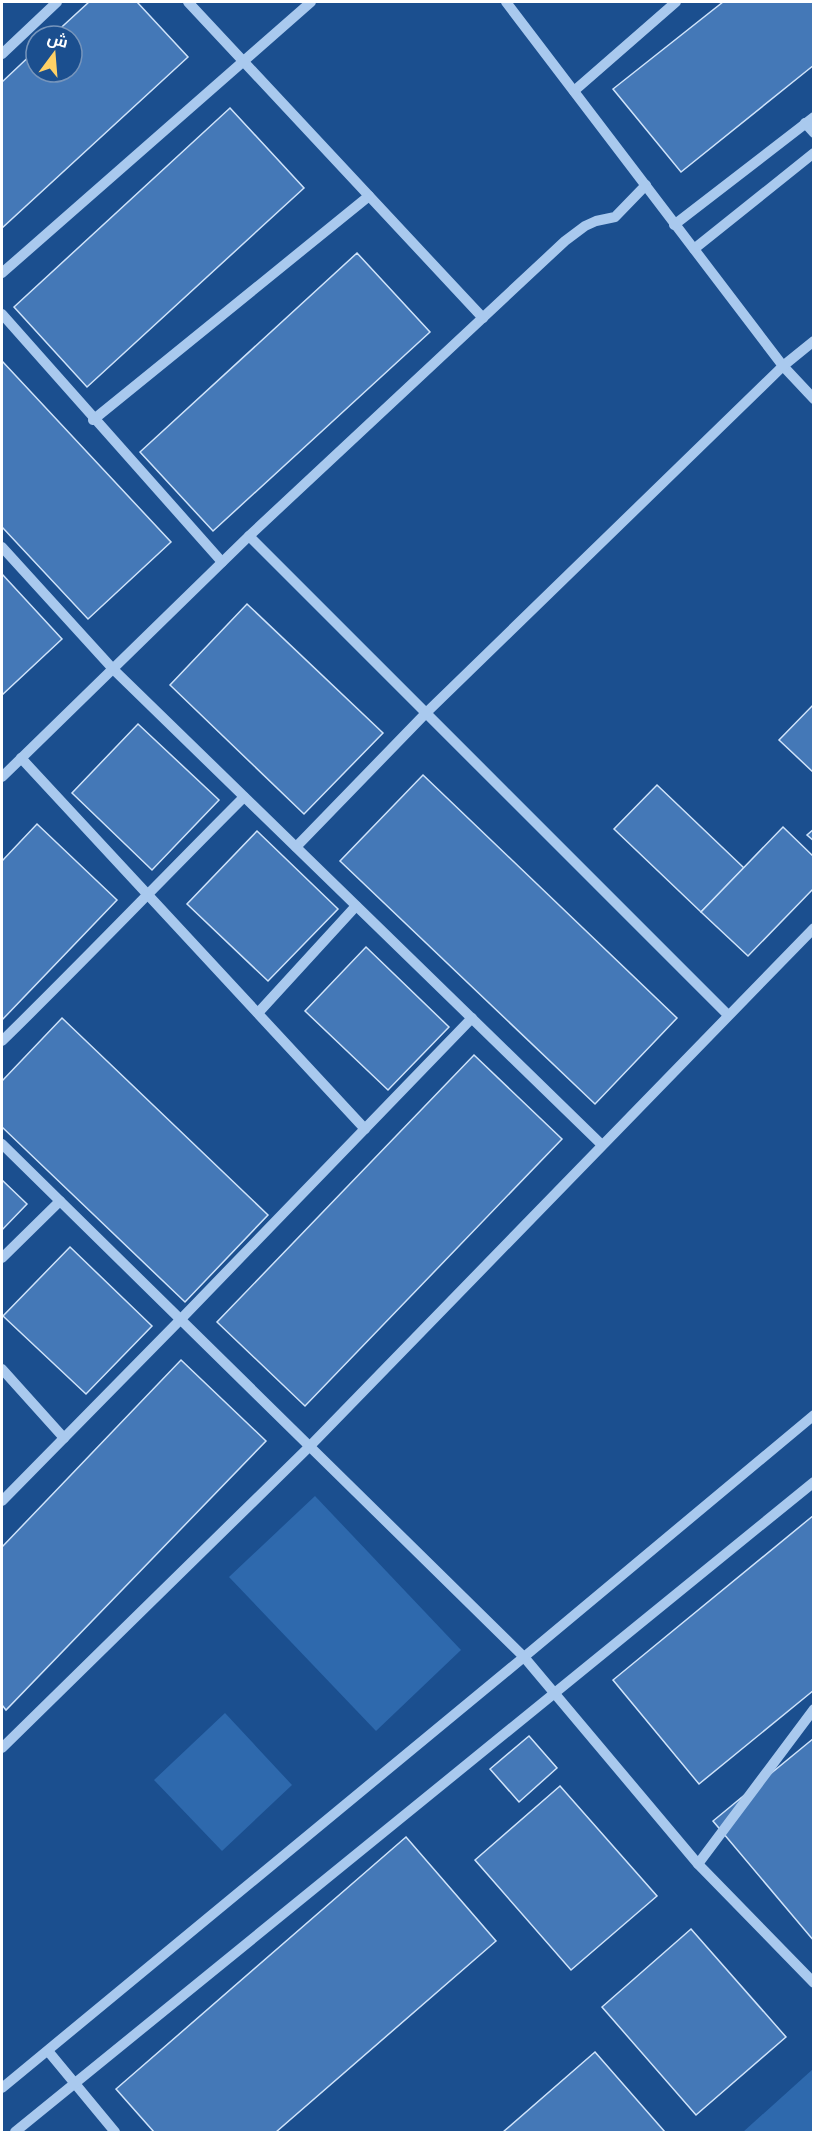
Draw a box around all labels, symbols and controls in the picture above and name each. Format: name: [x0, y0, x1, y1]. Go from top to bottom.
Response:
north arrow: [24, 24, 84, 84]
text: ش: [46, 28, 70, 52]

